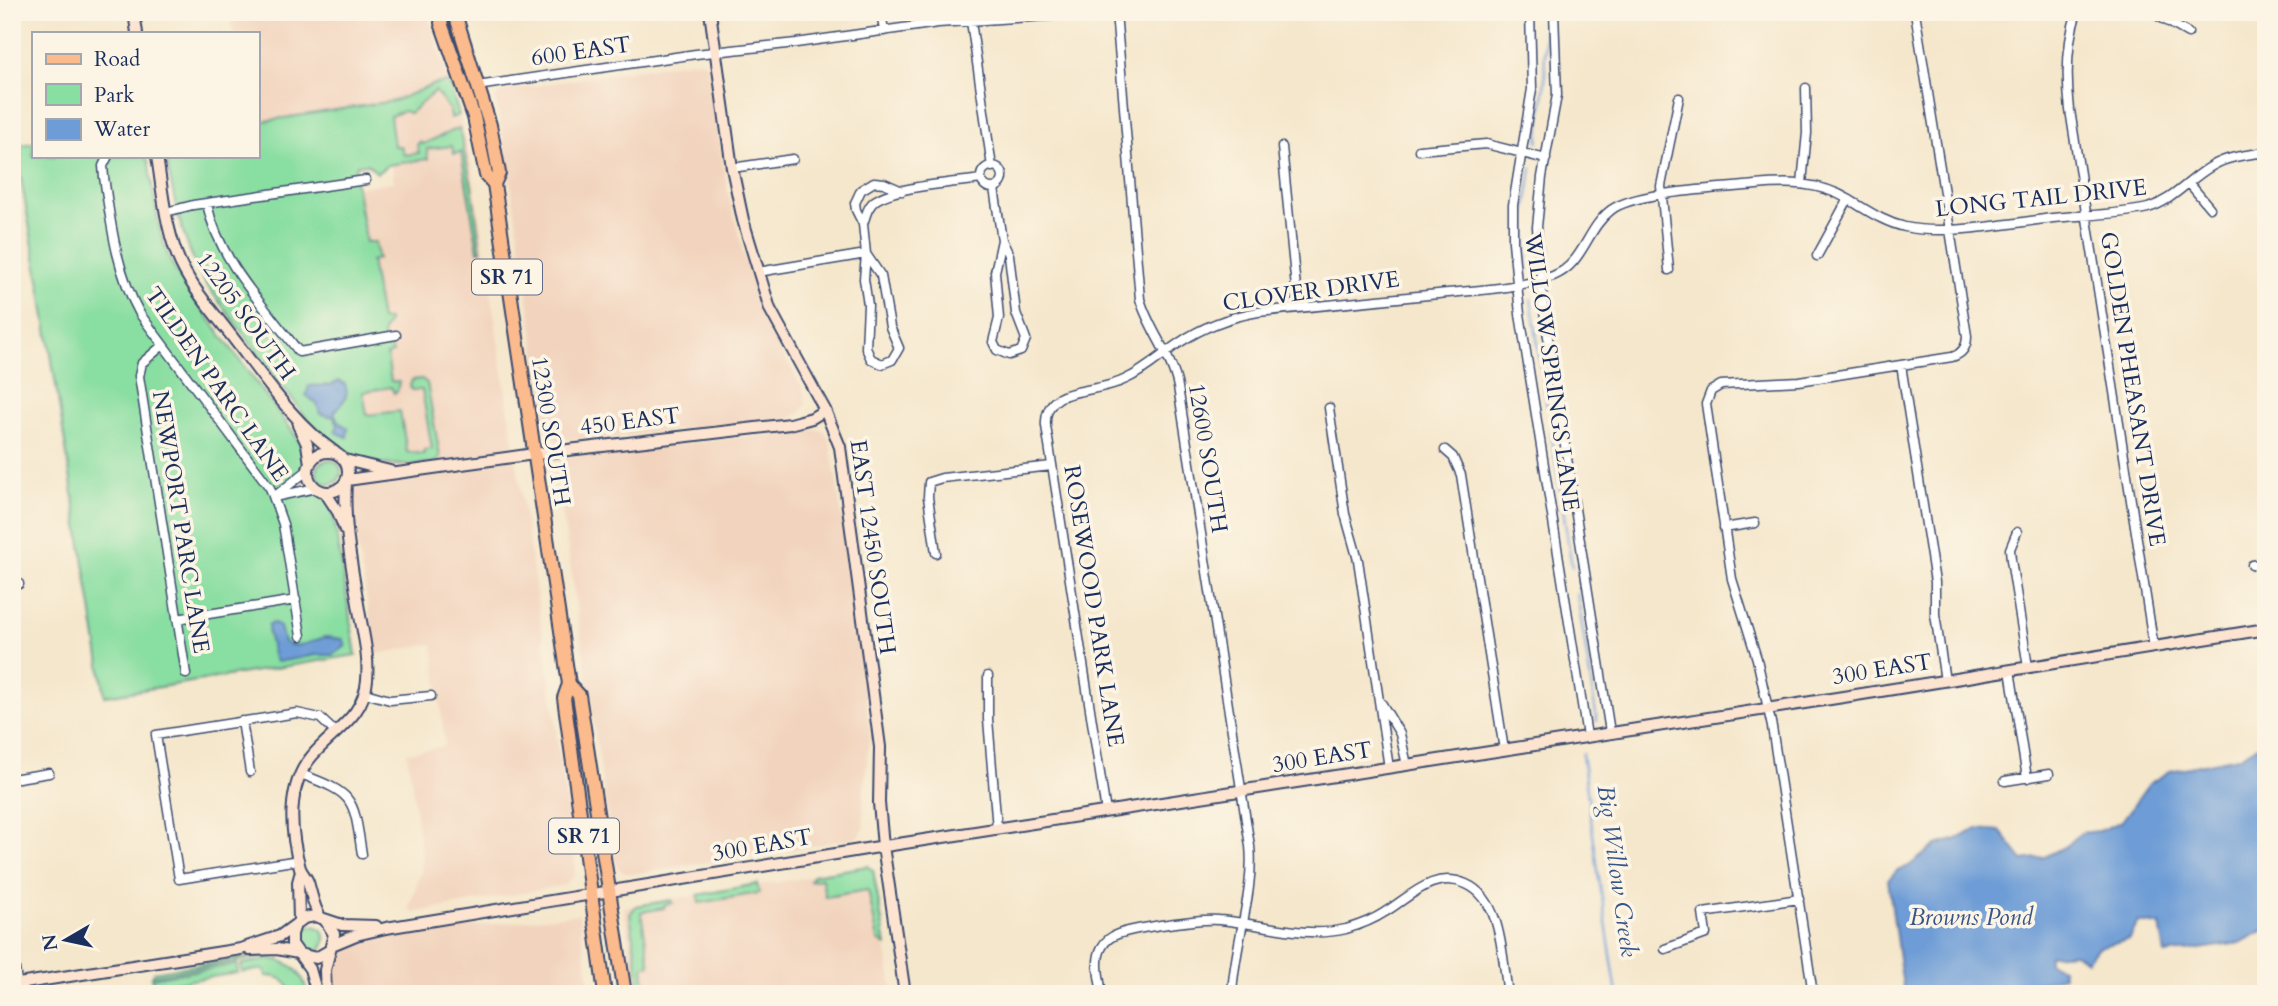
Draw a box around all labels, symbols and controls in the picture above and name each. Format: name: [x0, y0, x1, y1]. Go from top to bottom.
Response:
street label: 600 EAST: [529, 29, 633, 73]
legend: [32, 32, 259, 158]
text: Road: [94, 45, 140, 74]
text: Park: [94, 81, 135, 110]
text: Water: [93, 115, 150, 144]
street label: LONG TAIL DRIVE: [1934, 171, 2148, 225]
street label: GOLDEN PHEASANT DRIVE: [2093, 229, 2173, 549]
street label: WILLOW SPRINGS LANE: [1517, 230, 1587, 513]
street label: 12205 SOUTH: [189, 246, 303, 386]
road number: SR 71: [472, 260, 542, 294]
street label: CLOVER DRIVE: [1221, 263, 1401, 319]
street label: TILDEN PARC LANE: [138, 280, 296, 488]
street label: 12300 SOUTH: [524, 354, 578, 508]
street label: 12600 SOUTH: [1181, 381, 1235, 535]
street label: NEWPORT PARC LANE: [145, 388, 217, 656]
street label: 450 EAST: [578, 399, 682, 443]
street label: EAST 12450 SOUTH: [843, 438, 903, 656]
street label: ROSEWOOD PARK LANE: [1056, 463, 1132, 749]
street label: 300 EAST: [1830, 646, 1934, 692]
street label: 300 EAST: [1270, 734, 1374, 780]
water label: Big Willow Creek: [1589, 783, 1645, 959]
road number: SR 71: [549, 818, 619, 854]
street label: 300 EAST: [710, 821, 814, 869]
water label: Browns Pond: [1909, 901, 2034, 934]
north arrow: [32, 904, 102, 974]
text: N: [36, 932, 64, 953]

